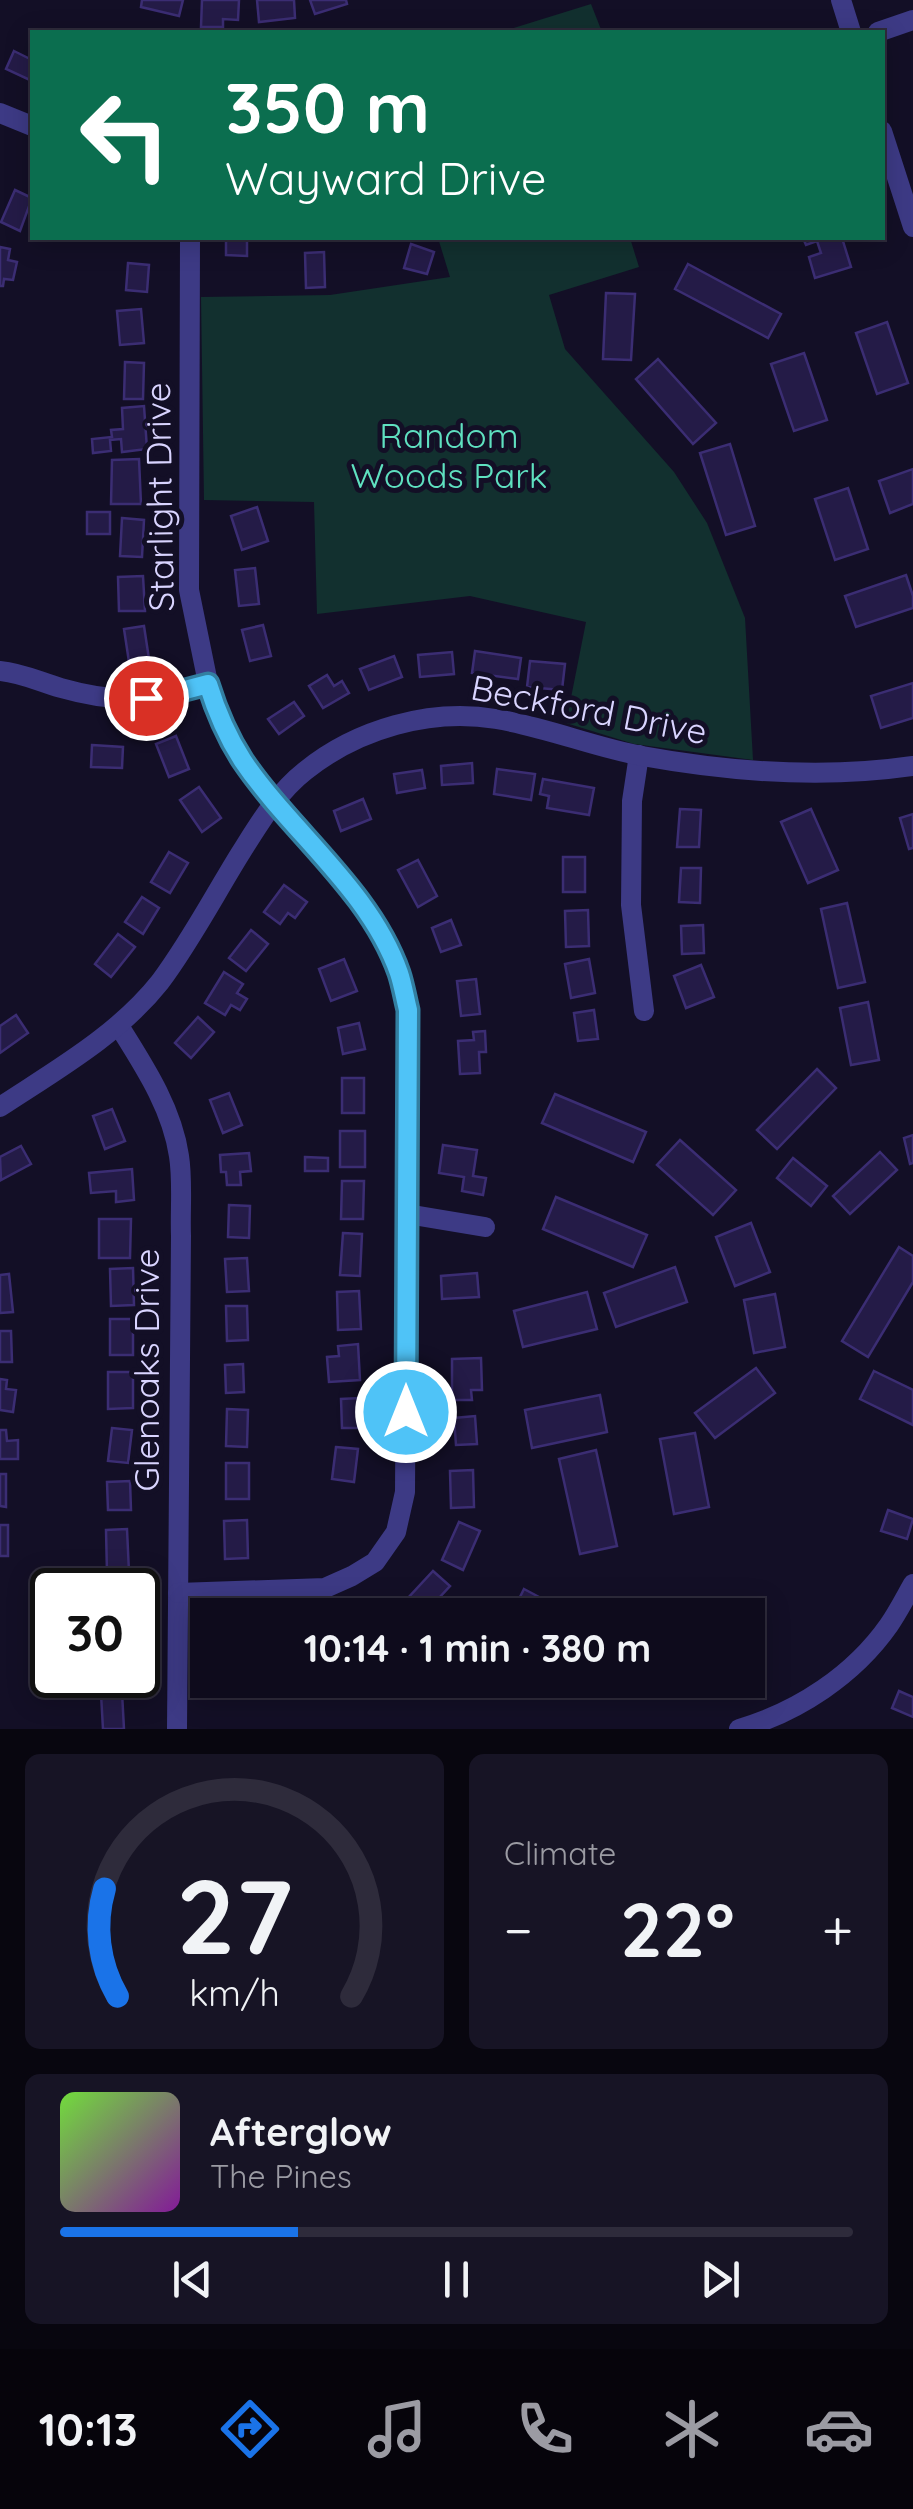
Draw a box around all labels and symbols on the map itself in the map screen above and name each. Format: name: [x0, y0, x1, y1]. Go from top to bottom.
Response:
street label: Starlight Drive: [135, 382, 183, 612]
park label: Random Woods Park: [351, 413, 547, 497]
pin: [104, 656, 189, 741]
street label: Beckford Drive: [467, 665, 711, 753]
street label: Glenoaks Drive: [124, 1248, 168, 1492]
position arrow: [354, 1360, 458, 1464]
speed limit sign: 30: [30, 1568, 160, 1698]

